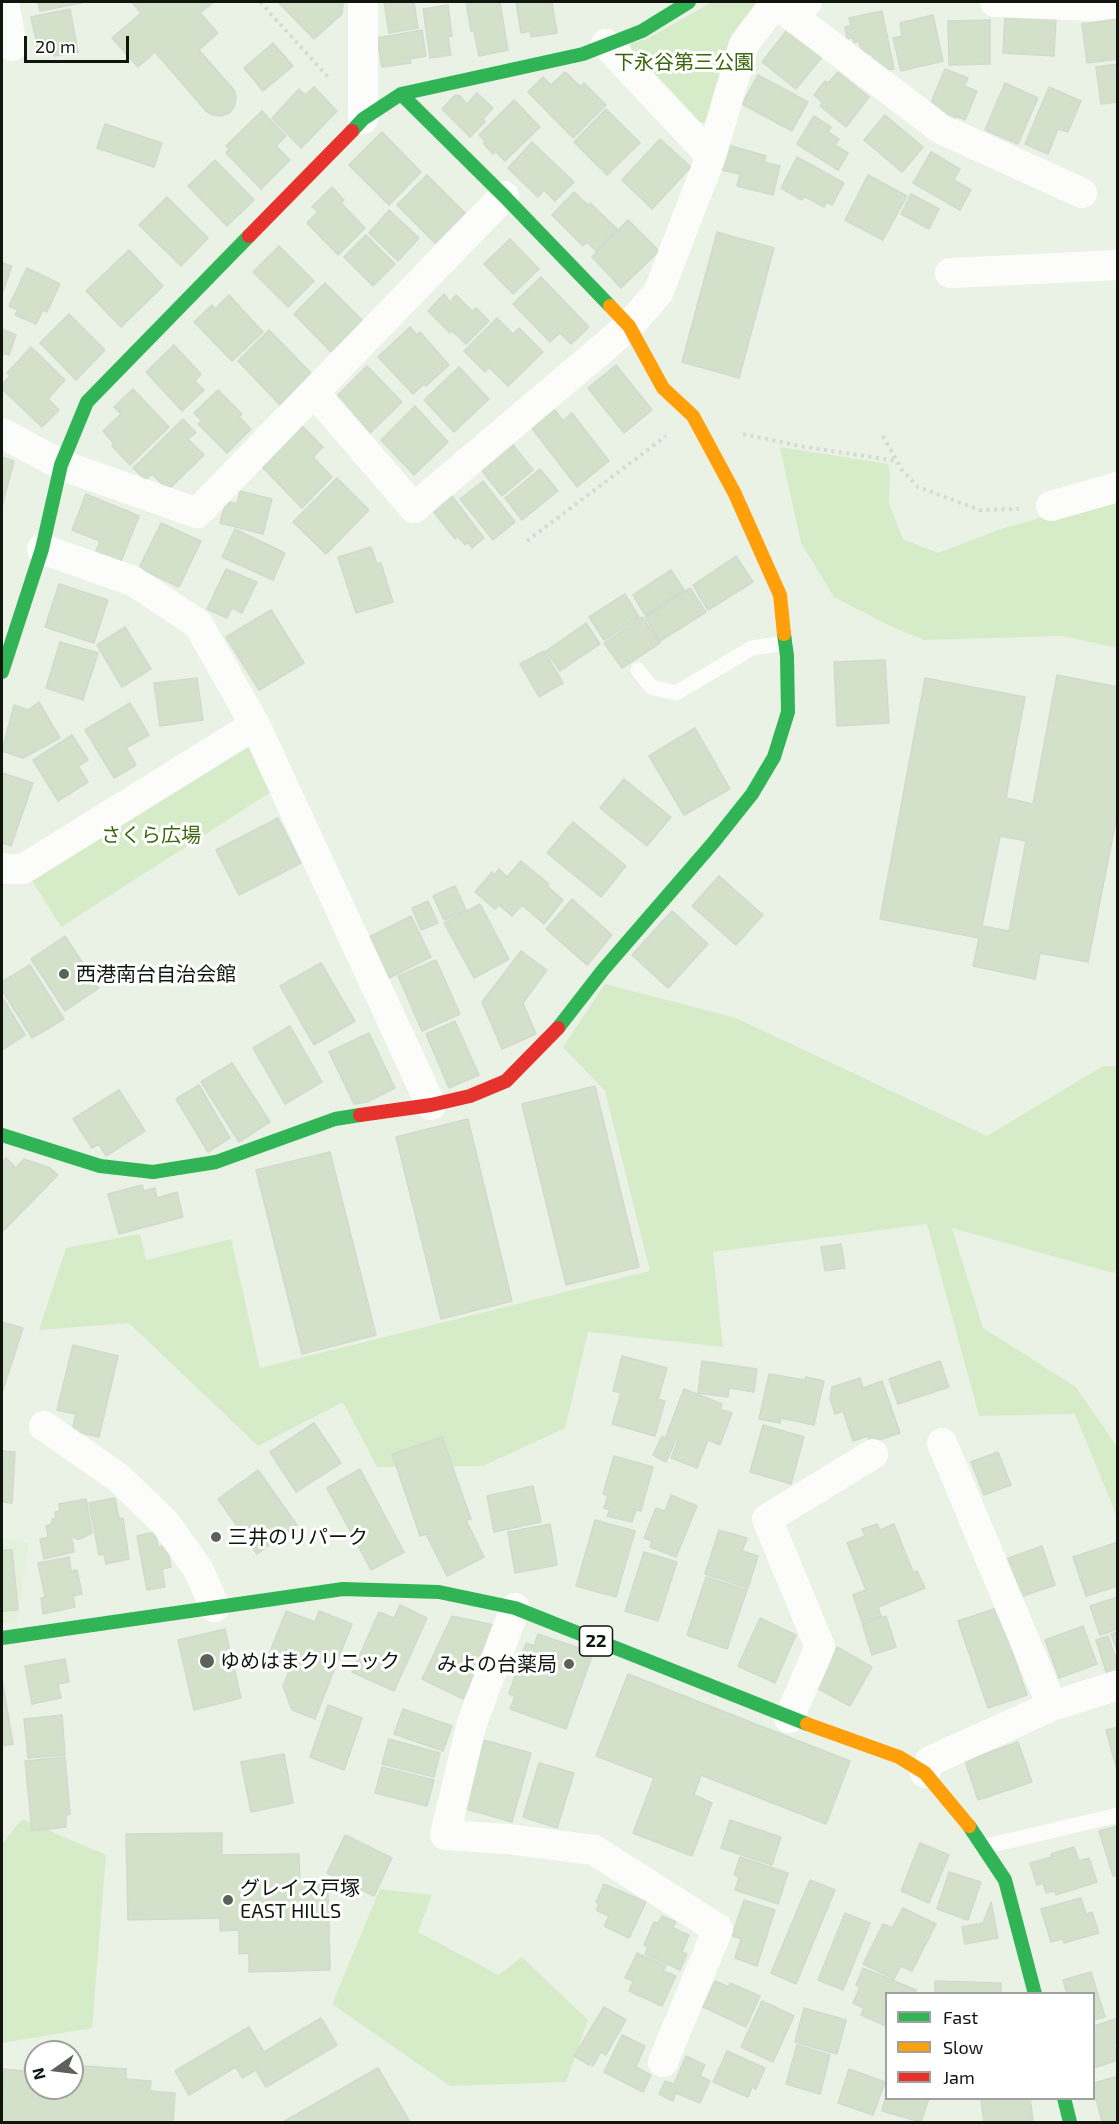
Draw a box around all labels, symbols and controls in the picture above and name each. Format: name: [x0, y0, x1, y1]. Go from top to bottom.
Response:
scale bar: [27, 24, 132, 62]
text: 20 m: [35, 35, 76, 57]
park label: 下永谷第三公園: [614, 50, 754, 74]
park label: さくら広場: [101, 823, 201, 847]
place label: 西港南台自治会館: [76, 962, 236, 986]
marker: 西港南台自治会館: [57, 967, 71, 981]
place label: 三井のリパーク: [228, 1525, 368, 1549]
marker: 三井のリパーク: [209, 1530, 223, 1544]
road number: 22: [580, 1626, 612, 1656]
place label: ゆめはまクリニック: [220, 1649, 400, 1673]
marker: ゆめはまクリニック: [198, 1652, 216, 1670]
place label: みよの台薬局: [437, 1652, 557, 1676]
marker: みよの台薬局: [562, 1657, 576, 1671]
place label: グレイス戸塚 EAST HILLS: [240, 1876, 360, 1923]
marker: グレイス戸塚 EAST HILLS: [221, 1893, 235, 1907]
legend: [885, 1992, 1095, 2100]
text: Fast: [943, 2006, 978, 2028]
text: Slow: [943, 2036, 983, 2058]
north arrow: [24, 2040, 84, 2100]
text: N: [27, 2066, 49, 2082]
text: Jam: [943, 2066, 975, 2088]

